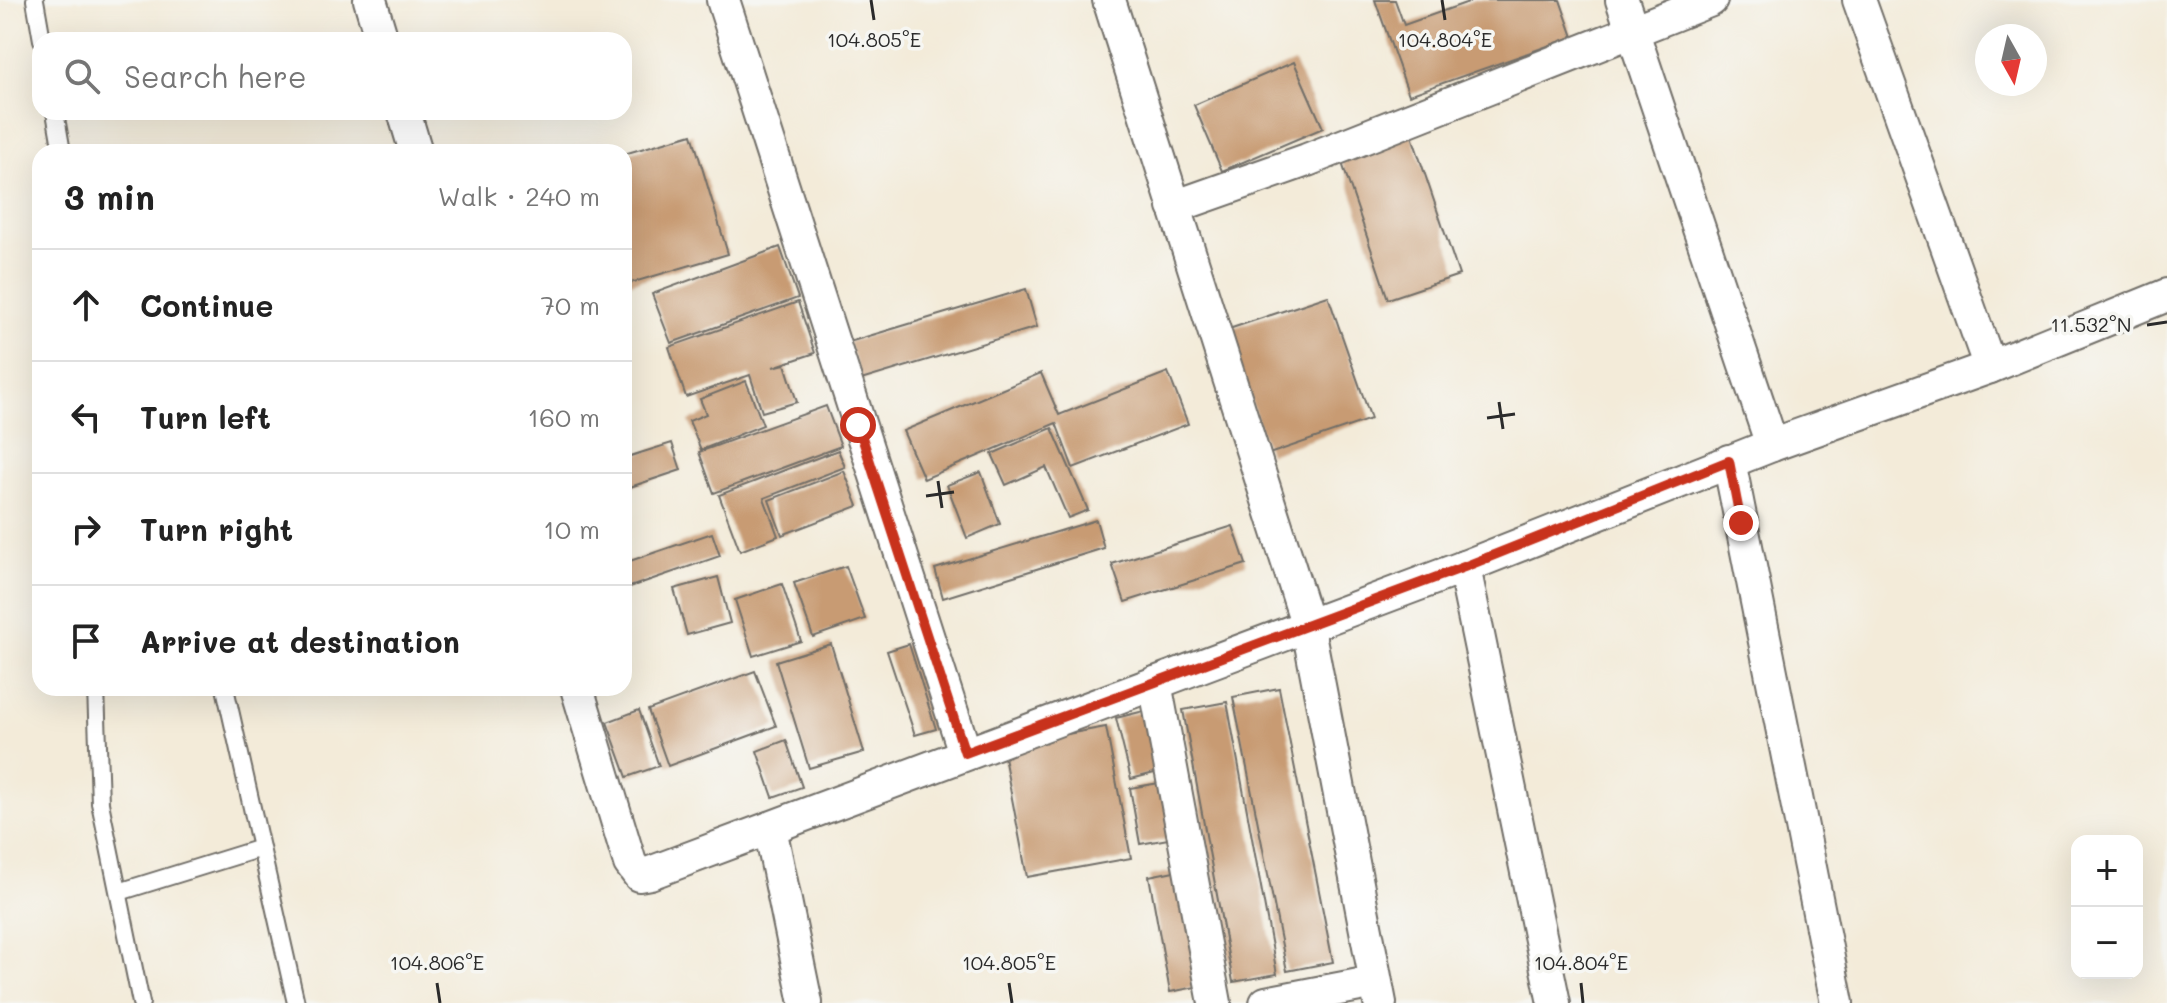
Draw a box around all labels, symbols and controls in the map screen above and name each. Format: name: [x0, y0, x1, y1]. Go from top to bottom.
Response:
north arrow: [1975, 24, 2047, 96]
text: 104.805°E: [827, 26, 921, 52]
text: 104.804°E: [1398, 26, 1492, 52]
search box: [32, 32, 632, 120]
icon: search: [60, 54, 104, 98]
text: Search here: [124, 56, 307, 96]
text: 3 min: [64, 174, 155, 219]
text: Walk · 240 m: [438, 179, 600, 213]
icon: ahead: [64, 283, 108, 327]
text: Continue: [140, 285, 273, 325]
text: 70 m: [540, 288, 600, 322]
text: 11.532°N: [2051, 311, 2131, 337]
icon: left: [64, 395, 108, 439]
text: Turn left: [140, 397, 271, 437]
text: 160 m: [528, 400, 600, 434]
route start: [840, 407, 876, 443]
route end: [1723, 505, 1759, 541]
icon: right: [64, 507, 108, 551]
text: Turn right: [140, 509, 293, 549]
text: 10 m: [543, 512, 600, 546]
icon: arrive: [64, 619, 108, 663]
text: Arrive at destination: [140, 621, 460, 661]
map controls: [2071, 835, 2143, 979]
button: +: [2071, 835, 2143, 907]
button: −: [2071, 907, 2143, 979]
text: 104.806°E: [390, 949, 484, 975]
text: 104.805°E: [962, 949, 1056, 975]
text: 104.804°E: [1534, 949, 1628, 975]

